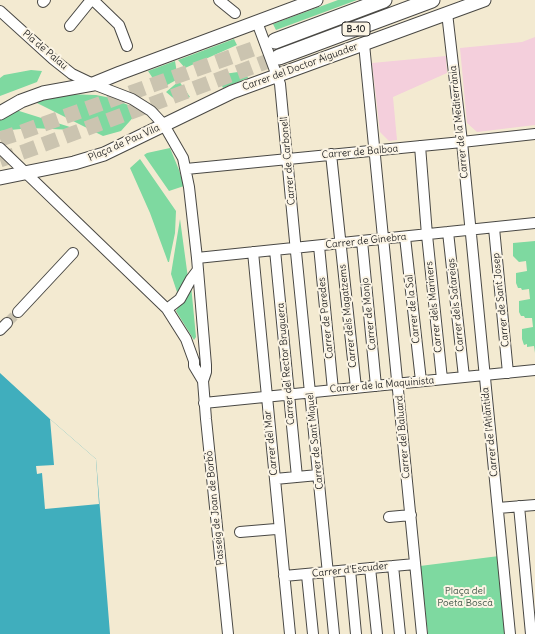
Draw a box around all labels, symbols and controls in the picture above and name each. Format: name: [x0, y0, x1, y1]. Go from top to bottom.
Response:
road number: B-10: [342, 22, 370, 36]
street label: Pla de Palau: [20, 28, 70, 72]
street label: Carrer del Doctor Aiguader: [241, 40, 359, 94]
street label: Carrer de la Mediterrània: [447, 65, 471, 179]
street label: Carrer de Carbonell: [278, 116, 298, 206]
street label: Plaça de Pau Vila: [87, 122, 161, 164]
street label: Carrer de Balboa: [321, 143, 399, 161]
street label: Carrer de Ginebra: [325, 231, 407, 251]
street label: Carrer de Sant Josep: [490, 252, 512, 348]
street label: Carrer dels Safareigs: [445, 258, 467, 352]
street label: Carrer dels Mariners: [423, 261, 445, 353]
street label: Carrer dels Magatzems: [337, 264, 359, 368]
street label: Carrer de la Sal: [403, 274, 423, 344]
street label: Carrer de Paredes: [316, 277, 336, 359]
street label: Carrer de Monjo: [359, 277, 379, 351]
street label: Carrer del Rector Bruguera: [275, 302, 297, 426]
street label: Carrer de la Maquinista: [329, 374, 435, 396]
street label: Carrer de l'Atlàntida: [479, 387, 501, 477]
street label: Carrer de Sant Miquel: [304, 392, 326, 490]
street label: Carrer del Baluard: [393, 395, 413, 479]
street label: Carrer del Mar: [262, 410, 280, 476]
street label: Passeig de Joan de Borbó: [203, 450, 227, 566]
street label: Carrer d'Escuder: [311, 560, 389, 580]
park label: Plaça del Poeta Boscà: [437, 585, 493, 608]

